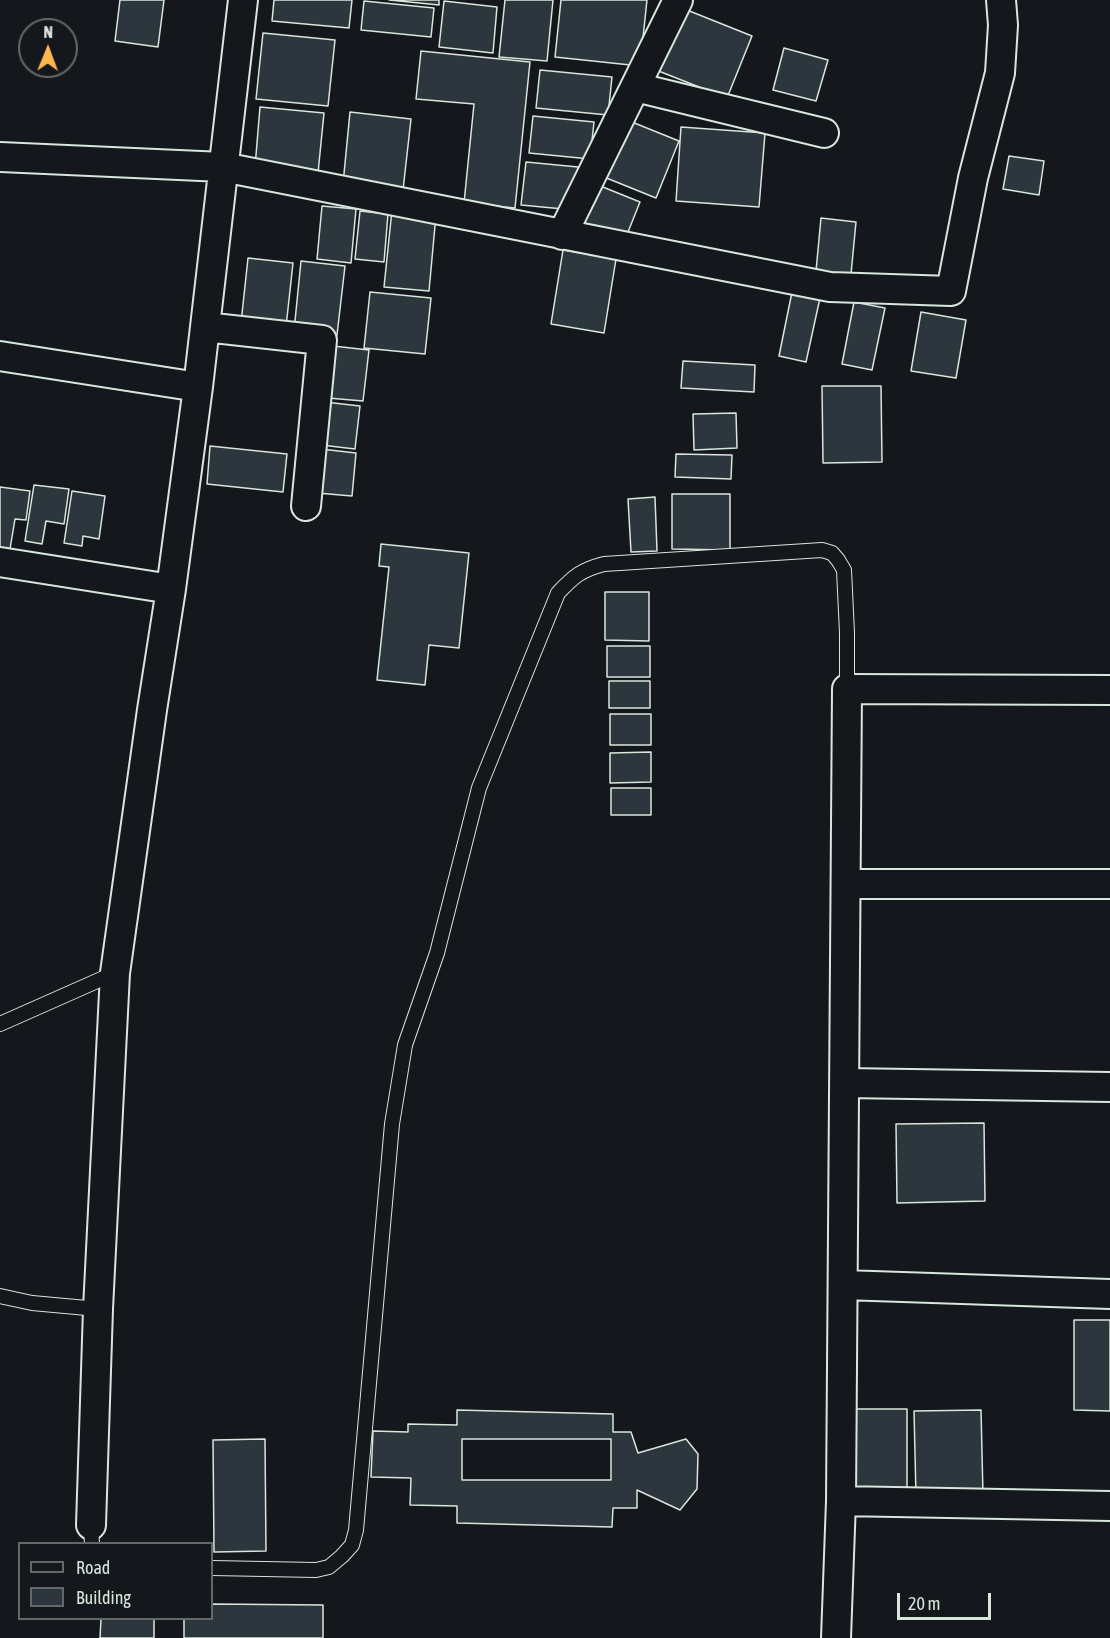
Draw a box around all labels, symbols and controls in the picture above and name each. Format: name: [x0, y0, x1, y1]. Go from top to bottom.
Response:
north arrow: [18, 18, 78, 78]
text: N: [43, 23, 53, 41]
legend: [18, 1542, 213, 1620]
text: Road: [76, 1557, 110, 1578]
scale bar: [900, 1581, 994, 1619]
text: Building: [76, 1587, 131, 1608]
text: 20 m: [908, 1593, 940, 1614]

